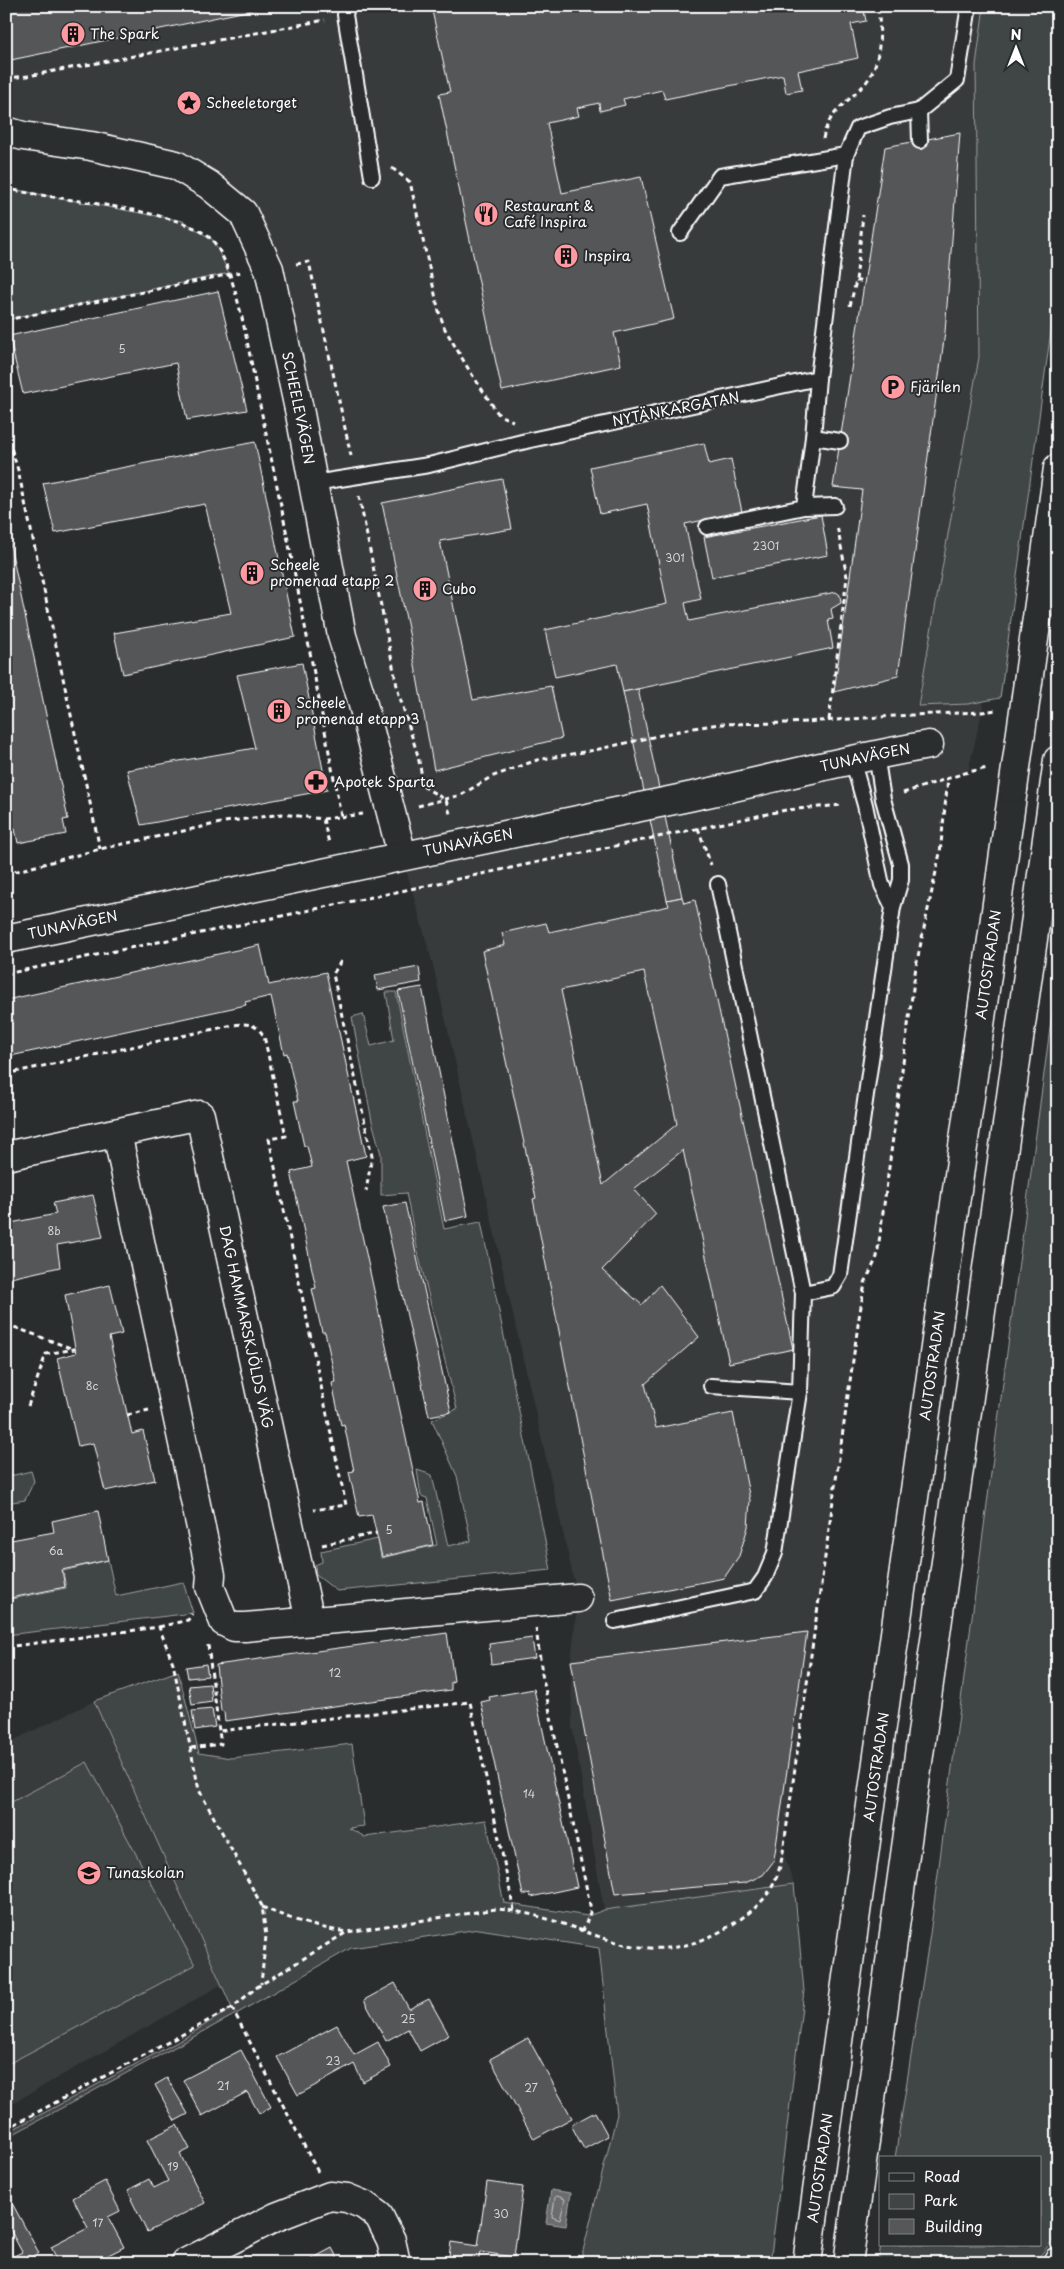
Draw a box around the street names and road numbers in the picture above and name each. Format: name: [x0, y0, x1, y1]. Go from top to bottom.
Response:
street label: SCHEELEVÄGEN: [277, 350, 320, 466]
street label: NYTÄNKARGATAN: [611, 386, 741, 431]
street label: TUNAVÄGEN: [818, 737, 912, 777]
street label: TUNAVÄGEN: [421, 822, 515, 861]
street label: TUNAVÄGEN: [26, 905, 119, 944]
street label: AUTOSTRADAN: [970, 908, 1006, 1021]
street label: DAG HAMMARSKJÖLDS VÄG: [214, 1223, 279, 1430]
street label: AUTOSTRADAN: [914, 1310, 950, 1422]
street label: AUTOSTRADAN: [858, 1711, 894, 1823]
street label: AUTOSTRADAN: [802, 2112, 838, 2224]

